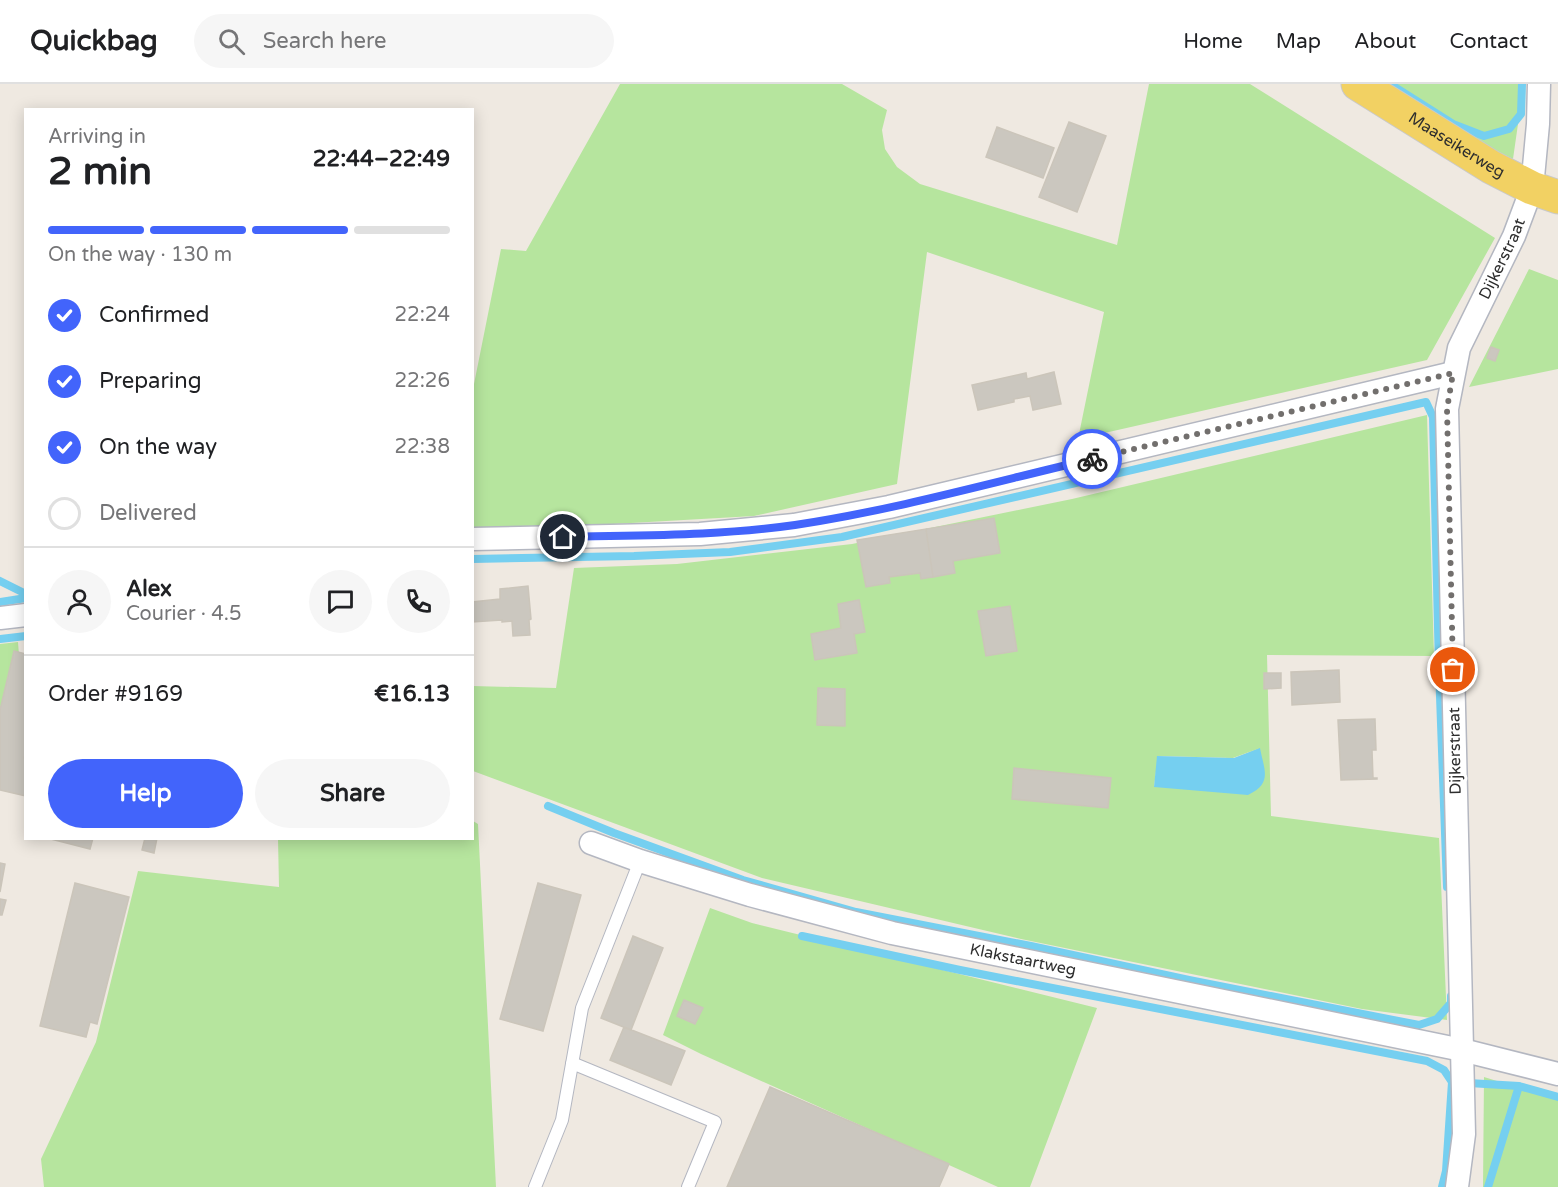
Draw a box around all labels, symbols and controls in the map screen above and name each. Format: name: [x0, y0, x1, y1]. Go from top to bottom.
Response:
search box: [194, 14, 614, 68]
text: Quickbag: [30, 24, 158, 58]
icon: search: [215, 25, 248, 58]
text: Search here: [263, 28, 387, 54]
text: Home: [1183, 29, 1243, 54]
text: Map: [1276, 29, 1321, 54]
text: About: [1354, 29, 1416, 54]
text: Contact: [1449, 29, 1528, 54]
street label: Maaseikerweg: [1405, 108, 1508, 182]
text: Arriving in: [48, 125, 146, 149]
text: 22:44–22:49: [313, 146, 450, 172]
text: 2 min: [48, 148, 152, 195]
street label: Dijkerstraat: [1474, 215, 1530, 303]
text: On the way · 130 m: [48, 243, 232, 267]
icon: check: [48, 299, 81, 332]
text: Confirmed: [99, 302, 209, 328]
text: 22:24: [395, 303, 450, 327]
icon: check: [48, 365, 81, 398]
text: Preparing: [99, 368, 202, 394]
text: 22:26: [395, 369, 450, 393]
courier: [1062, 429, 1122, 489]
icon: check: [48, 431, 81, 464]
text: On the way: [99, 434, 217, 460]
text: 22:38: [395, 435, 450, 459]
icon: bike: [1076, 443, 1109, 476]
text: Delivered: [99, 500, 197, 526]
pin: [537, 511, 588, 562]
icon: home: [546, 520, 579, 553]
button: person: [48, 570, 111, 633]
button: chat: [309, 570, 372, 633]
button: phone: [387, 570, 450, 633]
text: Alex: [126, 576, 172, 602]
text: Courier · 4.5: [126, 602, 241, 626]
pin: [1427, 644, 1478, 695]
icon: bag: [1436, 653, 1469, 686]
text: Order #9169: [48, 681, 183, 707]
text: €16.13: [374, 681, 450, 707]
street label: Dijkerstraat: [1444, 707, 1466, 795]
button: Help: [48, 759, 243, 828]
button: Share: [255, 759, 450, 828]
street label: Klakstaartweg: [968, 939, 1078, 981]

